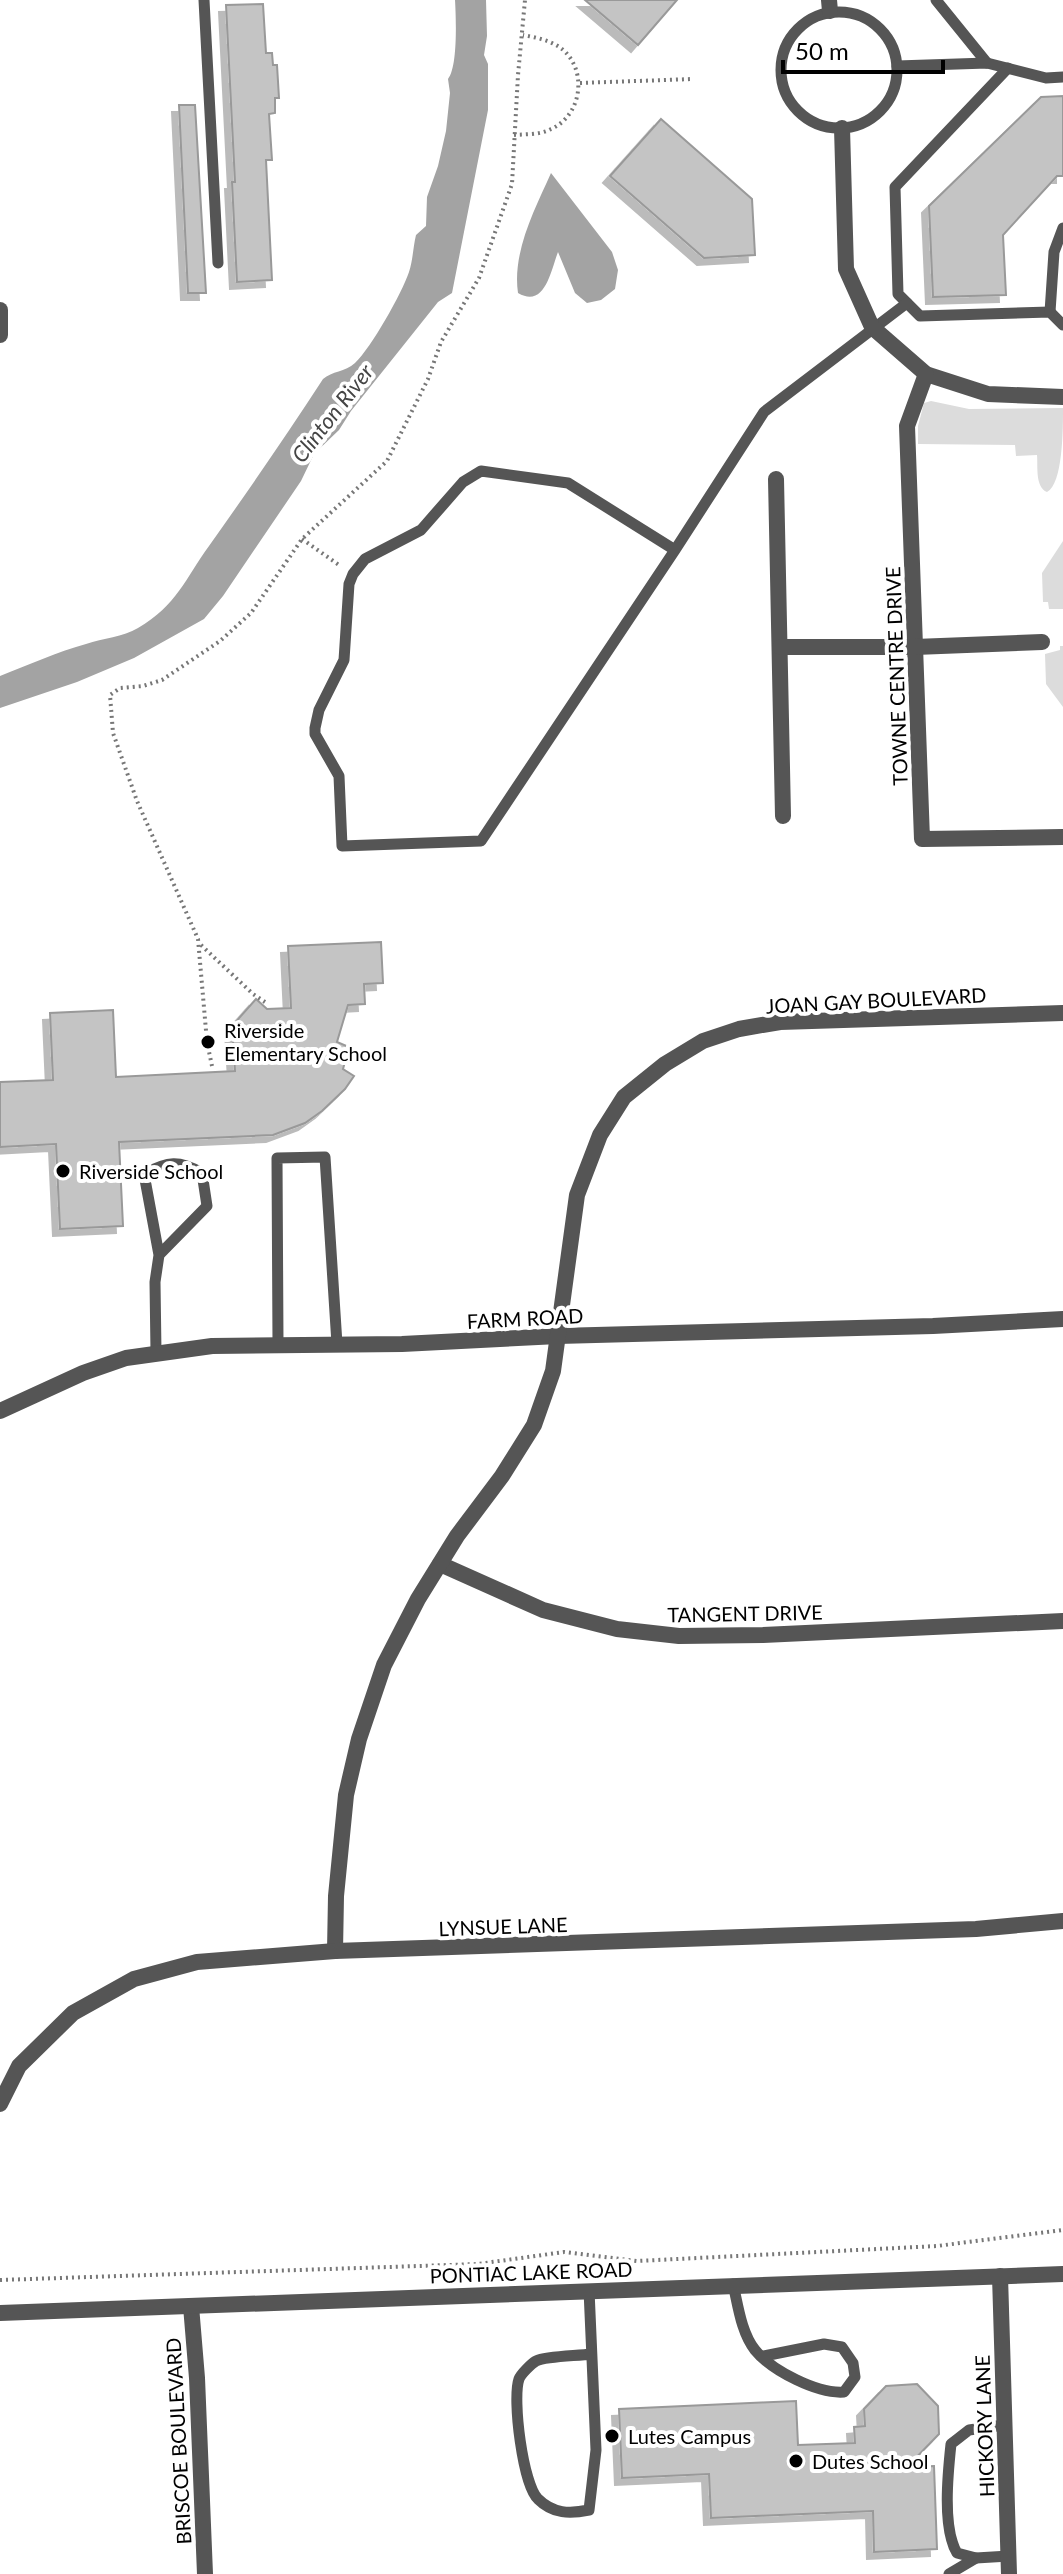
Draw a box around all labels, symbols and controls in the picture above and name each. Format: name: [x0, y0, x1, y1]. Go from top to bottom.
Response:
scale bar: [783, 24, 943, 74]
text: 50 m: [795, 36, 849, 65]
water label: Clinton River: [285, 358, 379, 467]
street label: TOWNE CENTRE DRIVE: [880, 566, 912, 786]
street label: JOAN GAY BOULEVARD: [765, 982, 987, 1018]
place label: Riverside Elementary School: [224, 1018, 387, 1065]
marker: Riverside Elementary School: [199, 1033, 217, 1051]
place label: Riverside School: [79, 1159, 223, 1183]
marker: Riverside School: [54, 1162, 72, 1180]
street label: FARM ROAD: [466, 1303, 584, 1333]
street label: TANGENT DRIVE: [667, 1600, 823, 1626]
street label: LYNSUE LANE: [438, 1912, 568, 1940]
street label: PONTIAC LAKE ROAD: [429, 2256, 633, 2288]
street label: BRISCOE BOULEVARD: [161, 2337, 195, 2545]
street label: HICKORY LANE: [970, 2355, 998, 2497]
place label: Lutes Campus: [628, 2424, 751, 2448]
marker: Lutes Campus: [603, 2427, 621, 2445]
place label: Dutes School: [812, 2449, 929, 2473]
marker: Dutes School: [787, 2452, 805, 2470]

